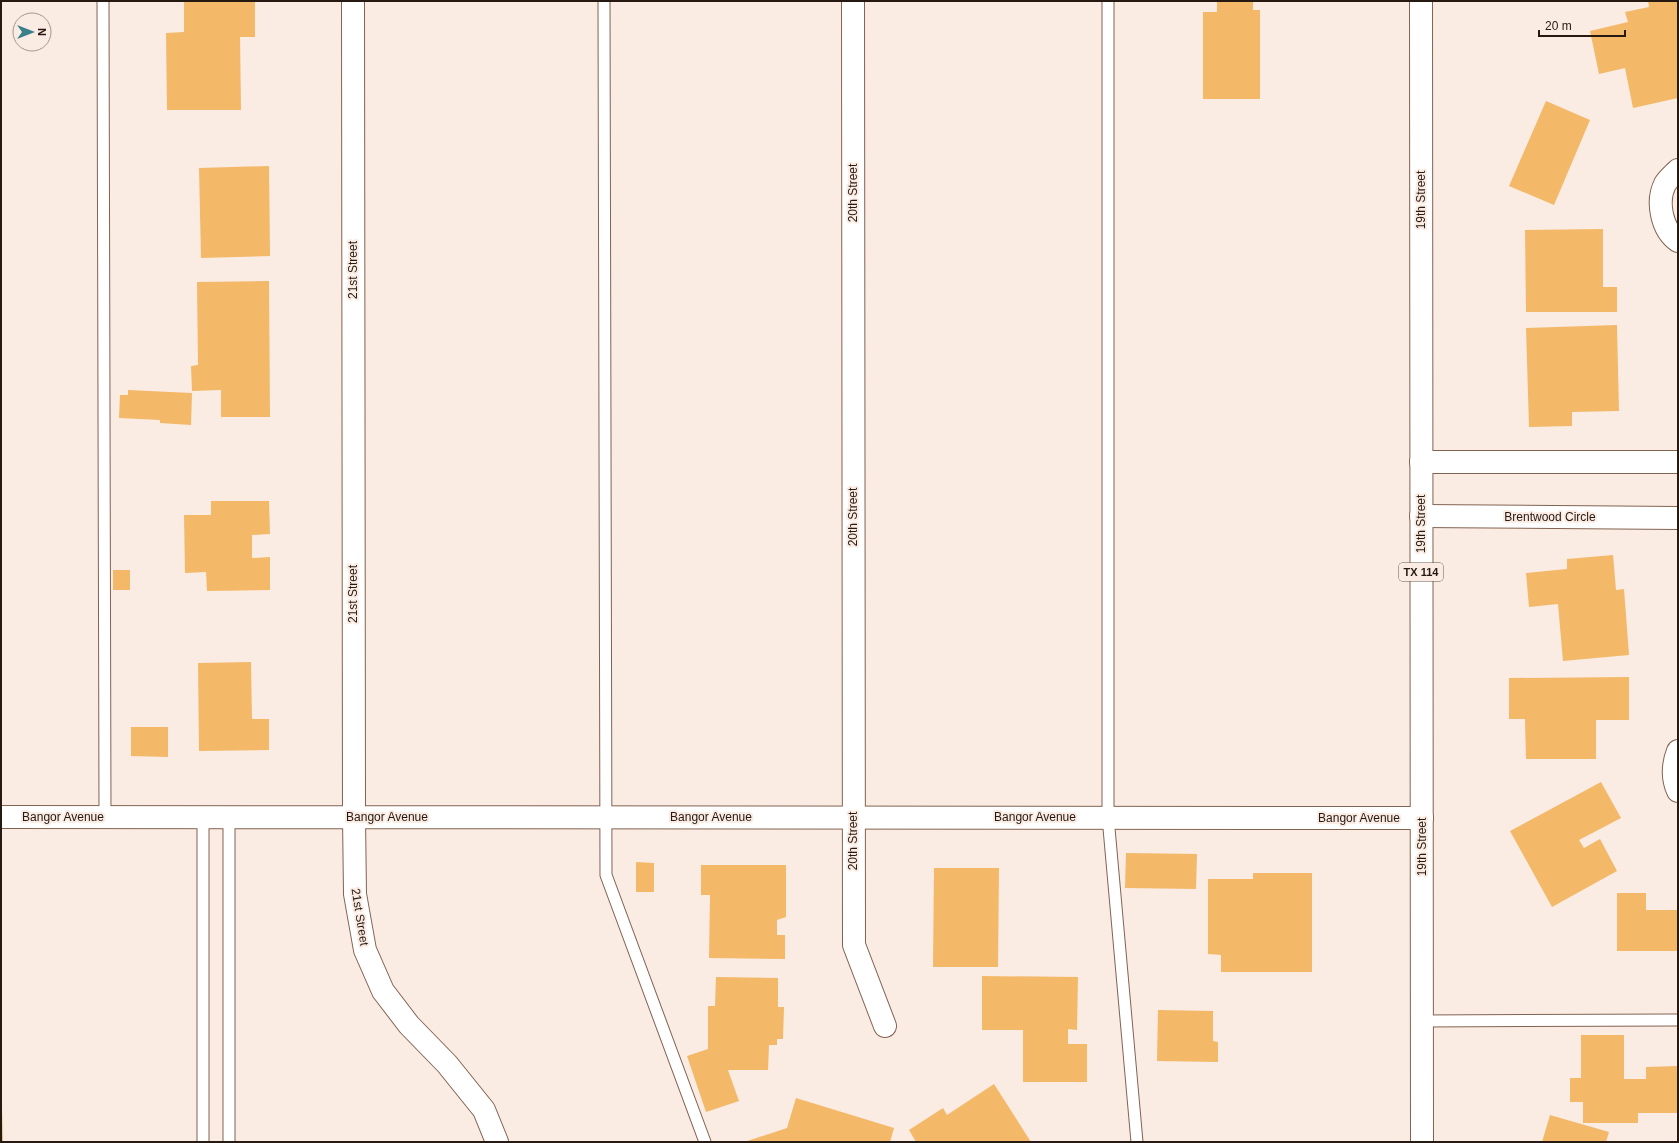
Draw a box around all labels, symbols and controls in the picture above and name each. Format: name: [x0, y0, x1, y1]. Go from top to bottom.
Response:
north arrow: [12, 12, 52, 52]
scale bar: [1539, 12, 1625, 38]
text: 20 m: [1545, 19, 1572, 33]
text: N: [36, 28, 48, 36]
street label: 20th Street: [846, 163, 860, 222]
street label: 19th Street: [1414, 170, 1428, 229]
street label: 21st Street: [346, 240, 360, 299]
street label: 20th Street: [846, 487, 860, 546]
street label: 19th Street: [1414, 494, 1428, 553]
street label: Brentwood Circle: [1504, 510, 1596, 524]
road number: TX 114: [1399, 563, 1443, 581]
street label: 21st Street: [346, 564, 360, 623]
street label: Bangor Avenue: [22, 810, 104, 824]
street label: Bangor Avenue: [346, 810, 428, 824]
street label: Bangor Avenue: [670, 810, 752, 824]
street label: Bangor Avenue: [994, 810, 1076, 824]
street label: 20th Street: [846, 811, 860, 870]
street label: Bangor Avenue: [1318, 811, 1400, 825]
street label: 19th Street: [1415, 817, 1429, 876]
street label: 21st Street: [349, 887, 372, 947]

